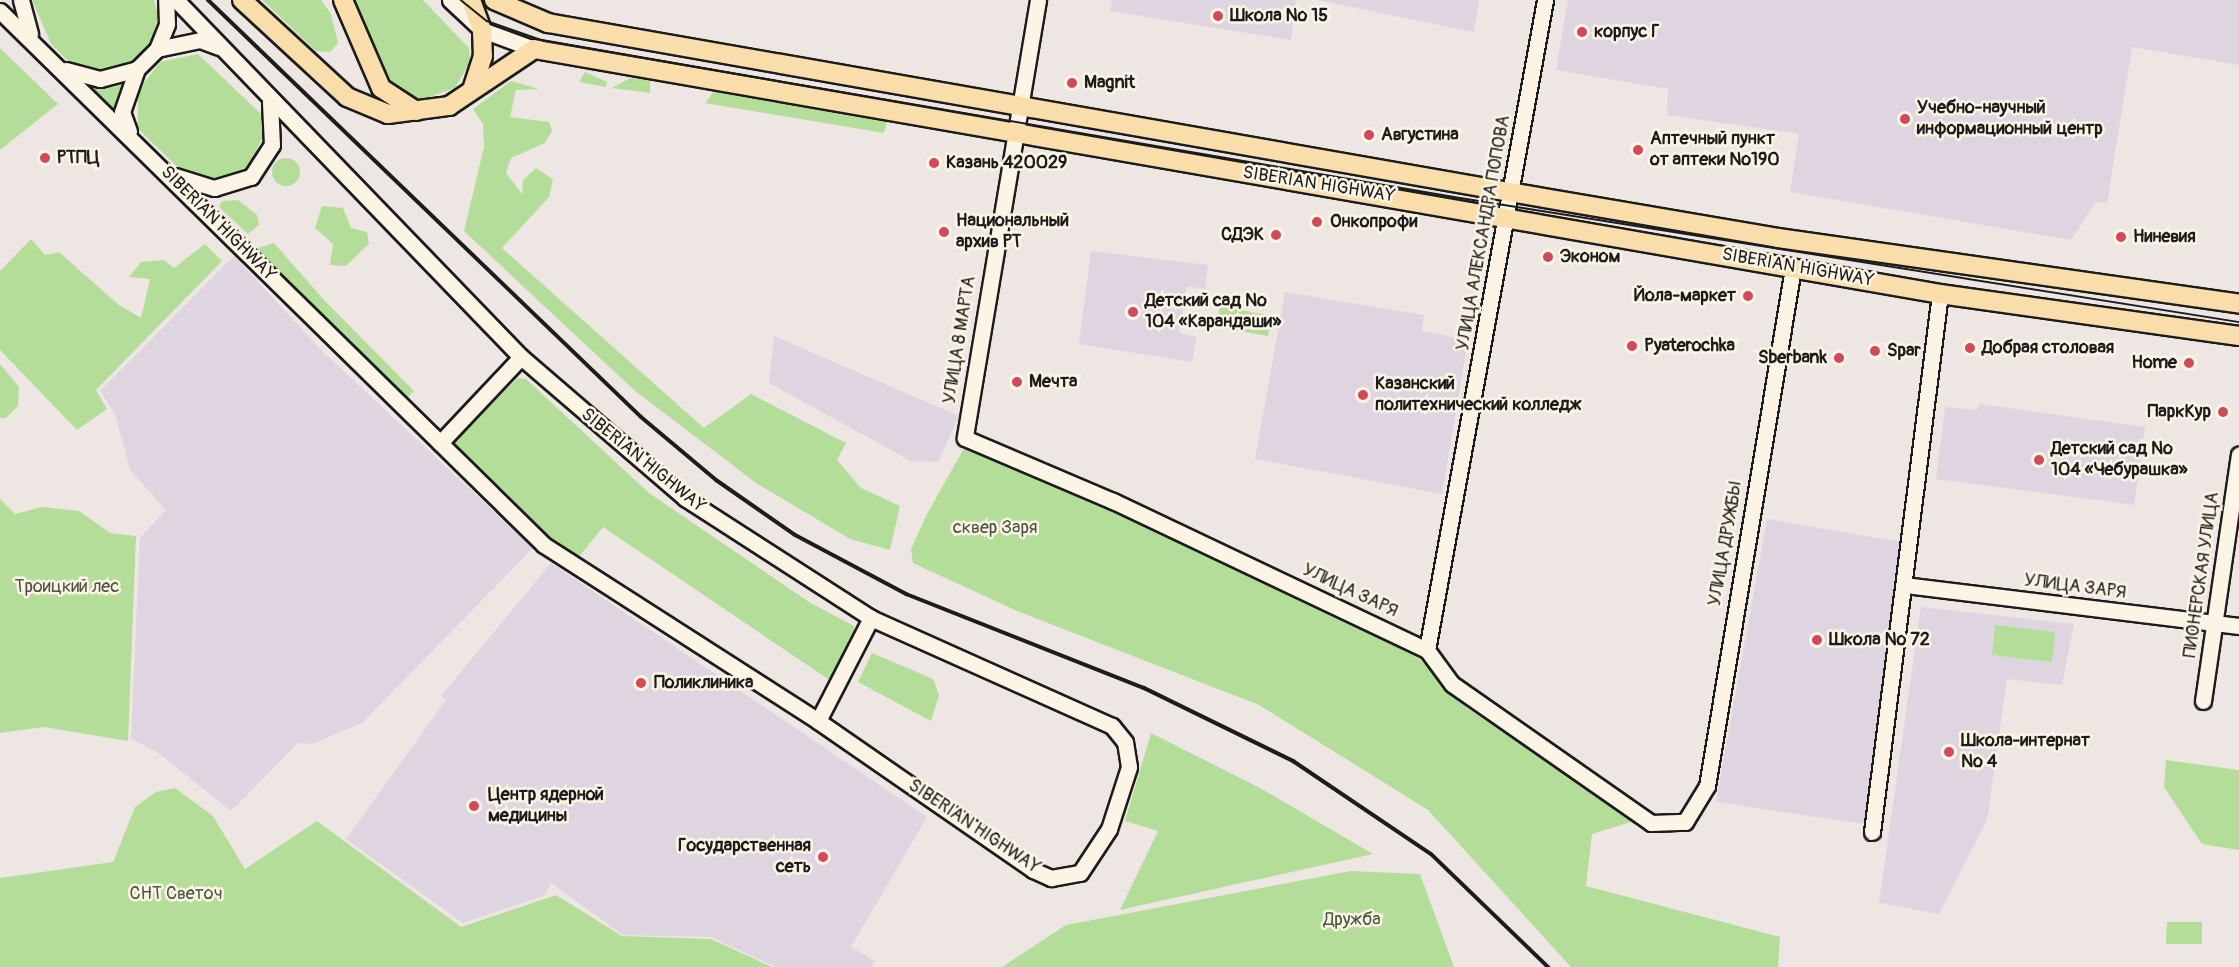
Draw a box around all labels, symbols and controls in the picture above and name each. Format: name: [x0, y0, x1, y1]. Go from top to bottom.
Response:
place label: Школа № 15: [1230, 5, 1328, 27]
marker: Школа № 15: [1211, 9, 1225, 23]
place label: корпус Г: [1594, 21, 1660, 43]
marker: корпус Г: [1575, 25, 1589, 39]
place label: Magnit: [1084, 72, 1135, 94]
marker: Magnit: [1065, 76, 1079, 90]
place label: Учебно-научный информационный центр: [1917, 98, 2103, 140]
marker: Учебно-научный информационный центр: [1898, 112, 1912, 126]
street label: УЛИЦА АЛЕКСАНДРА ПОПОВА: [1453, 114, 1515, 352]
place label: Августина: [1381, 124, 1459, 146]
marker: Августина: [1362, 128, 1376, 142]
place label: Аптечный пункт от аптеки №190: [1650, 129, 1780, 172]
marker: Аптечный пункт от аптеки №190: [1631, 143, 1645, 157]
place label: РТПЦ: [57, 147, 100, 169]
marker: РТПЦ: [38, 151, 52, 165]
place label: Казань 420029: [946, 152, 1067, 174]
marker: Казань 420029: [927, 156, 941, 170]
street label: SIBERIAN HIGHWAY: [156, 162, 280, 286]
street label: SIBERIAN HIGHWAY: [1241, 162, 1397, 208]
place label: Национальный архив РТ: [956, 211, 1069, 254]
place label: Онкопрофи: [1330, 211, 1417, 233]
marker: Онкопрофи: [1308, 213, 1326, 231]
place label: СДЭК: [1221, 224, 1264, 246]
marker: Национальный архив РТ: [937, 225, 951, 239]
place label: Ниневия: [2133, 226, 2196, 248]
marker: СДЭК: [1269, 228, 1283, 242]
marker: Ниневия: [2114, 230, 2128, 244]
street label: SIBERIAN HIGHWAY: [1720, 244, 1876, 292]
place label: Эконом: [1560, 246, 1620, 268]
marker: Эконом: [1541, 250, 1555, 264]
street label: УЛИЦА 8 МАРТА: [939, 275, 981, 405]
place label: Йола-маркет: [1634, 285, 1736, 307]
marker: Йола-маркет: [1741, 289, 1755, 303]
place label: Детский сад № 104 «Карандаши»: [1145, 291, 1281, 334]
marker: Детский сад № 104 «Карандаши»: [1126, 305, 1140, 319]
place label: Pyaterochka: [1644, 335, 1735, 357]
place label: Добрая столовая: [1982, 337, 2114, 359]
marker: Pyaterochka: [1625, 339, 1639, 353]
place label: Spar: [1887, 340, 1921, 362]
marker: Добрая столовая: [1963, 341, 1977, 355]
marker: Spar: [1868, 344, 1882, 358]
place label: Sberbank: [1758, 347, 1827, 369]
marker: Sberbank: [1832, 351, 1846, 365]
place label: Home: [2132, 352, 2177, 374]
marker: Home: [2182, 356, 2196, 370]
place label: Мечта: [1029, 371, 1077, 393]
place label: Казанский политехнический колледж: [1375, 374, 1581, 416]
marker: Мечта: [1010, 375, 1024, 389]
marker: Казанский политехнический колледж: [1356, 388, 1370, 402]
place label: ПаркКур: [2148, 401, 2211, 423]
street label: SIBERIAN HIGHWAY: [576, 404, 710, 518]
marker: ПаркКур: [2216, 405, 2230, 419]
place label: Детский сад № 104 «Чебурашка»: [2051, 439, 2188, 482]
marker: Детский сад № 104 «Чебурашка»: [2032, 453, 2046, 467]
street label: УЛИЦА ДРУЖБЫ: [1704, 480, 1748, 608]
street label: ПИОНЕРСКАЯ УЛИЦА: [2180, 491, 2224, 659]
park label: сквер Заря: [953, 517, 1037, 539]
street label: УЛИЦА ЗАРЯ: [1299, 560, 1401, 622]
street label: УЛИЦА ЗАРЯ: [2023, 570, 2127, 604]
park label: Троицкий лес: [15, 576, 119, 598]
place label: Школа № 72: [1829, 629, 1930, 651]
marker: Школа № 72: [1810, 633, 1824, 647]
place label: Поликлиника: [654, 672, 753, 694]
marker: Поликлиника: [632, 674, 650, 692]
place label: Школа-интернат № 4: [1961, 731, 2090, 774]
marker: Школа-интернат № 4: [1942, 745, 1956, 759]
street label: SIBERIAN HIGHWAY: [904, 775, 1044, 879]
place label: Центр ядерной медицины: [488, 785, 604, 828]
marker: Центр ядерной медицины: [465, 797, 483, 815]
place label: Государственная сеть: [678, 836, 811, 878]
marker: Государственная сеть: [816, 850, 830, 864]
park label: СНТ Светоч: [129, 883, 223, 905]
park label: Дружба: [1323, 909, 1381, 931]

